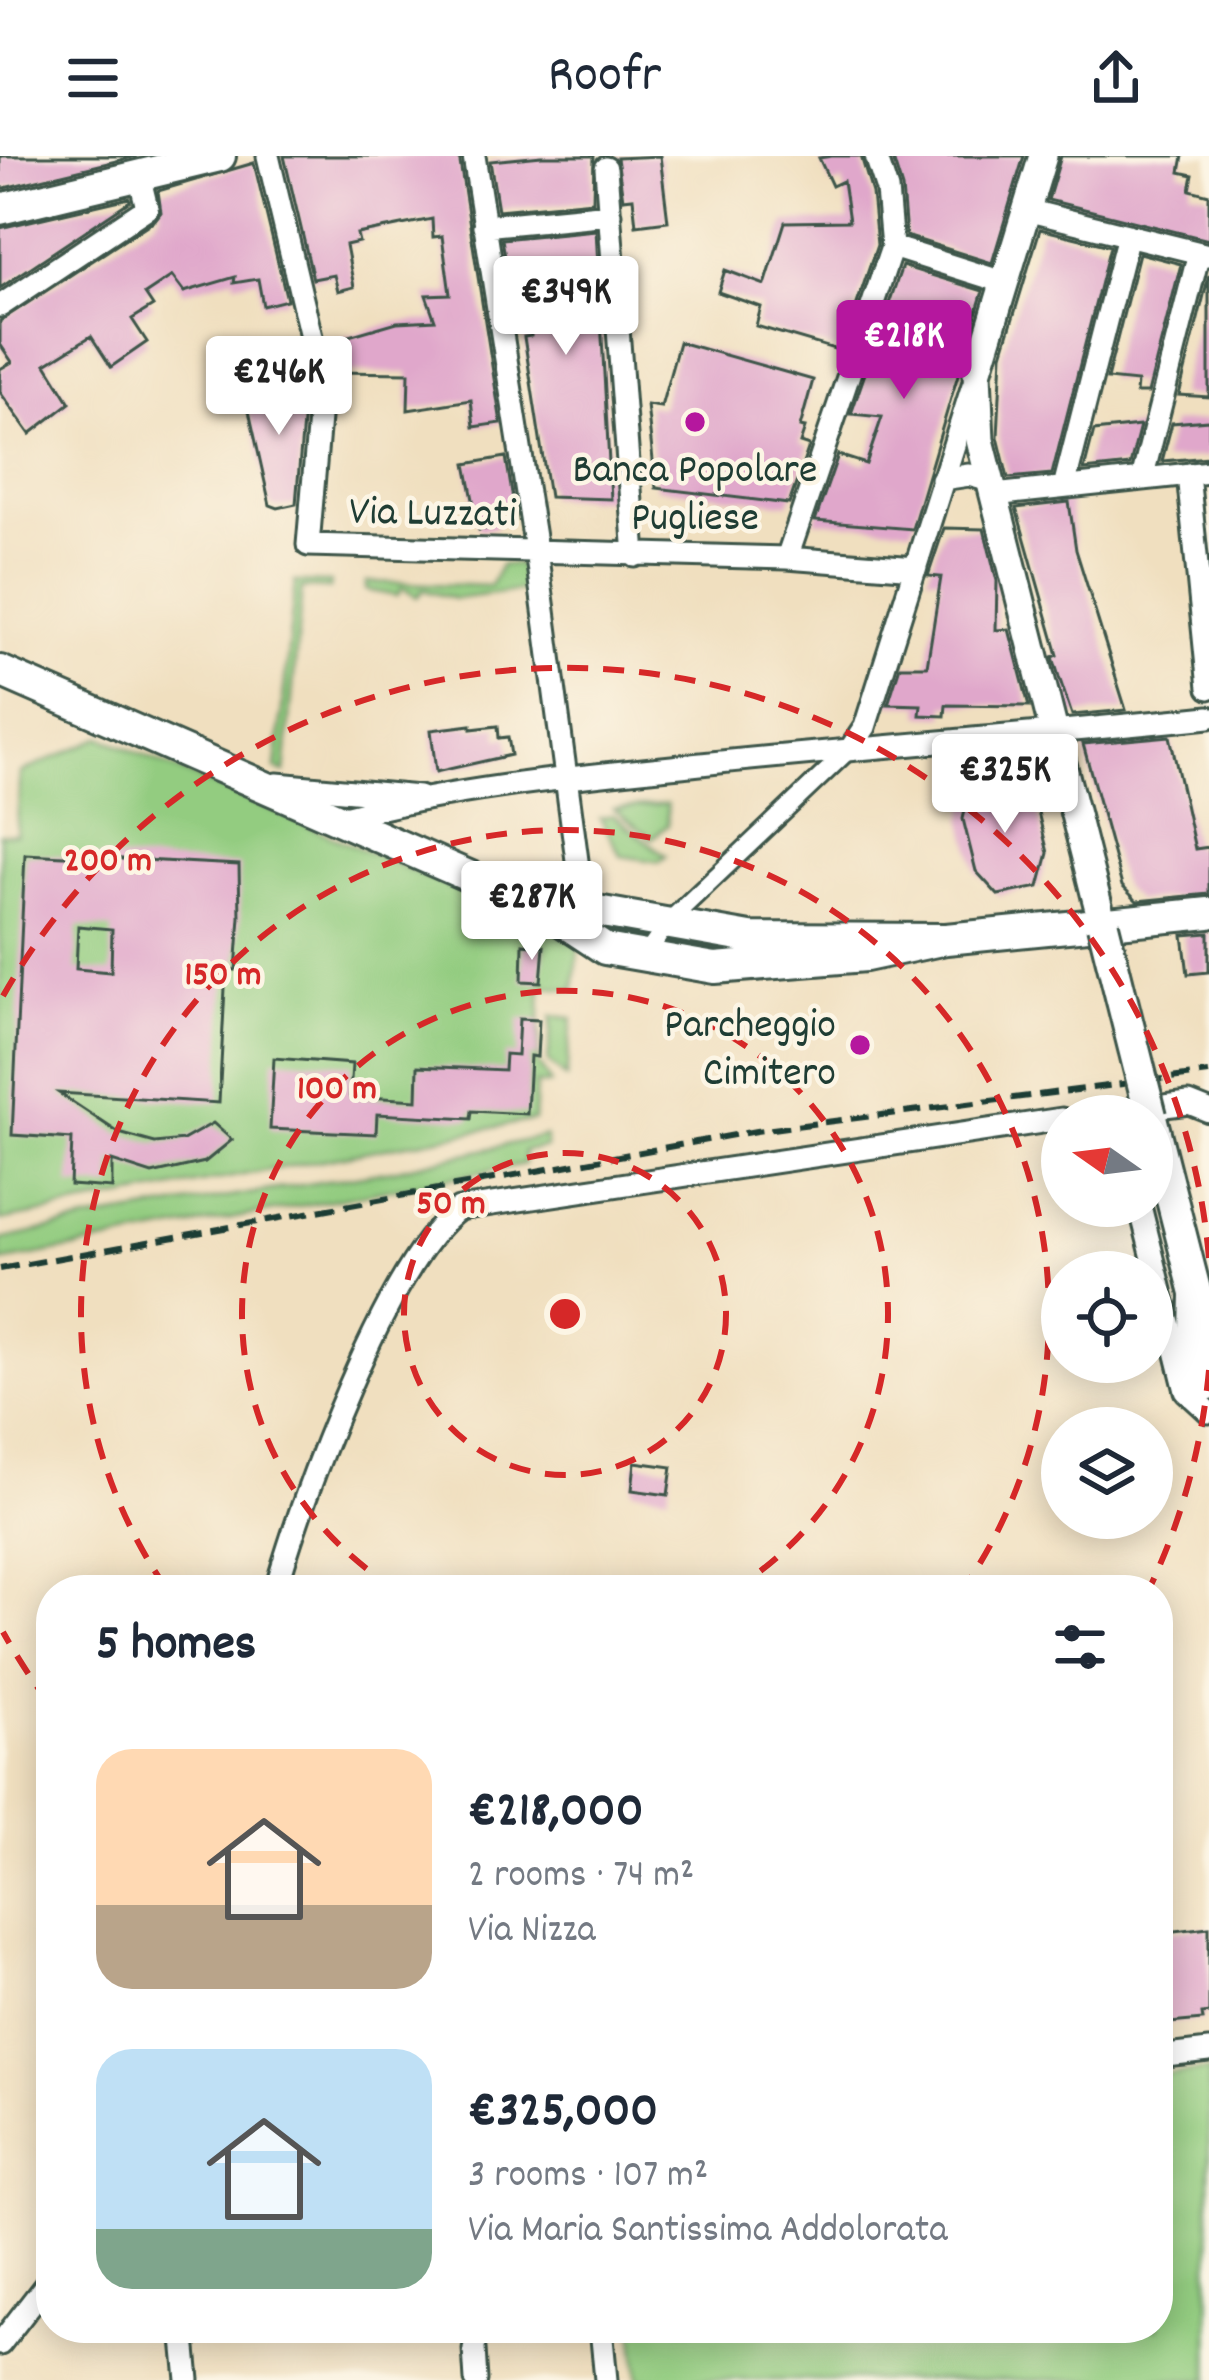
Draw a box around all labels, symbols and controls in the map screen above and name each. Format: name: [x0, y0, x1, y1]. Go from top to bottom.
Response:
text: Roofr: [548, 40, 661, 117]
icon: menu: [60, 45, 126, 111]
icon: share: [1083, 45, 1149, 111]
pin: €349K: [482, 256, 650, 358]
text: €349K: [520, 267, 612, 322]
pin: €218K: [820, 300, 988, 402]
text: €218K: [863, 311, 945, 366]
pin: €246K: [195, 336, 363, 438]
text: €246K: [233, 347, 325, 402]
marker: Banca Popolare Pugliese: [682, 409, 708, 435]
place label: Banca Popolare Pugliese: [573, 443, 817, 551]
street label: Via Luzzati: [349, 485, 517, 547]
pin: €325K: [921, 734, 1089, 836]
text: €325K: [959, 745, 1051, 800]
text: 200 m: [64, 837, 152, 889]
pin: €287K: [448, 861, 616, 963]
text: €287K: [488, 872, 576, 927]
text: 150 m: [184, 951, 262, 1003]
place label: Parcheggio Cimitero: [664, 998, 836, 1106]
marker: Parcheggio Cimitero: [847, 1032, 873, 1058]
text: 100 m: [297, 1065, 377, 1117]
north arrow: [1041, 1095, 1173, 1227]
map controls: [1041, 1095, 1173, 1539]
text: 50 m: [416, 1180, 486, 1232]
button: locate: [1041, 1251, 1173, 1383]
centre of rings: [544, 1293, 586, 1335]
button: layers: [1041, 1407, 1173, 1539]
text: 5 homes: [96, 1611, 256, 1683]
icon: filters: [1047, 1614, 1113, 1680]
text: €218,000: [468, 1778, 643, 1850]
icon: home: [192, 1797, 336, 1941]
text: 2 rooms · 74 m²: [468, 1850, 694, 1905]
text: Via Nizza: [468, 1905, 595, 1960]
text: €325,000: [468, 2078, 658, 2150]
icon: home: [192, 2097, 336, 2241]
text: 3 rooms · 107 m²: [468, 2150, 708, 2205]
text: Via Maria Santissima Addolorata: [468, 2205, 947, 2260]

